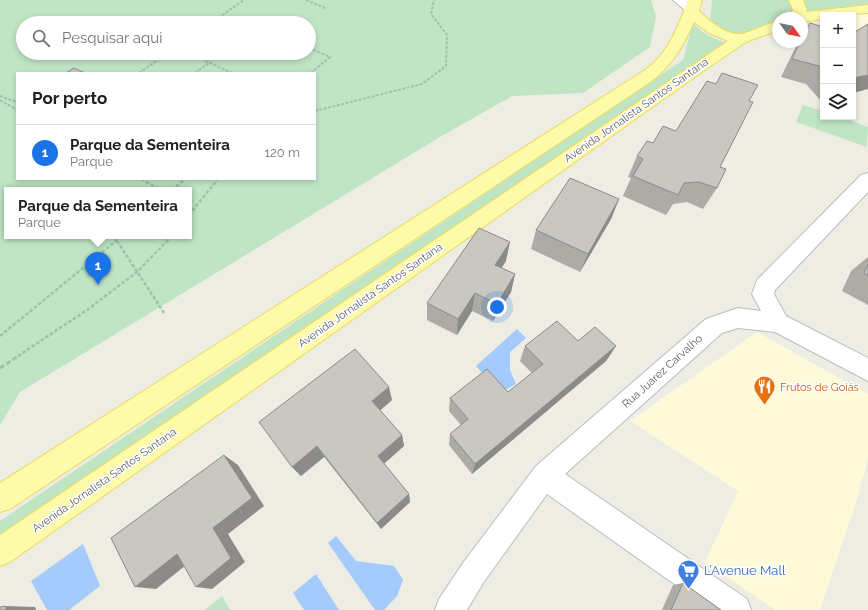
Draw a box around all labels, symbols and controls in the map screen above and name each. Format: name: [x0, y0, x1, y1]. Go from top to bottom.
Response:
north arrow: [772, 12, 808, 48]
map controls: [820, 12, 856, 120]
button: +: [820, 12, 856, 48]
search box: [16, 16, 316, 60]
icon: search: [30, 27, 52, 49]
text: Pesquisar aqui: [62, 29, 162, 47]
button: −: [820, 48, 856, 84]
street label: Avenida Jornalista Santos Santana: [562, 55, 711, 165]
button: layers: [820, 84, 856, 120]
text: Por perto: [32, 88, 107, 108]
text: Parque da Sementeira: [70, 136, 230, 154]
text: 1: [42, 145, 48, 160]
text: 120 m: [264, 145, 300, 160]
text: Parque: [70, 154, 113, 169]
popup: [4, 187, 192, 239]
text: Parque da Sementeira: [18, 197, 178, 215]
text: Parque: [18, 215, 61, 230]
street label: Avenida Jornalista Santos Santana: [296, 240, 445, 350]
pin: 1: [85, 252, 111, 285]
your location: [487, 297, 507, 317]
street label: Rua Juarez Carvalho: [620, 332, 705, 411]
restaurant icon: Frutos de Goiás: [751, 374, 777, 407]
place label: Frutos de Goiás: [780, 381, 859, 394]
street label: Avenida Jornalista Santos Santana: [30, 425, 179, 535]
supermarket icon: L’Avenue Mall: [675, 557, 701, 590]
place label: L’Avenue Mall: [704, 563, 786, 578]

